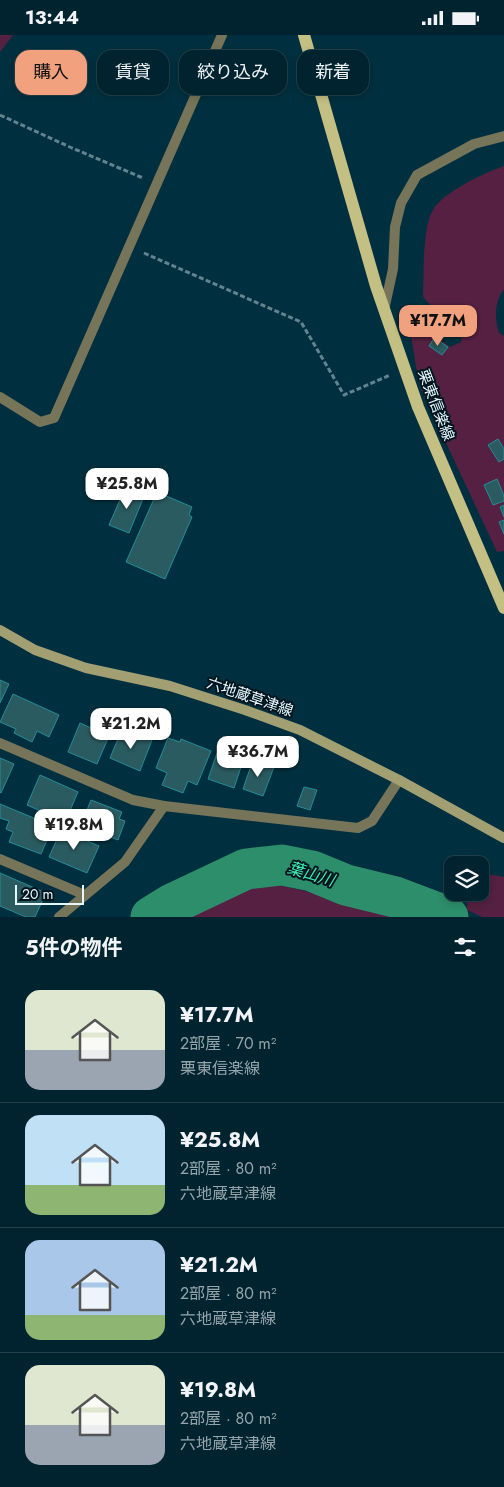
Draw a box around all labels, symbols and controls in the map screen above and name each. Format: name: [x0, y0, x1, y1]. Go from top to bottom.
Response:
text: 13:44: [25, 4, 79, 31]
chip: 購入: [15, 50, 87, 95]
chip: 賃貸: [97, 50, 169, 95]
chip: 絞り込み: [179, 50, 287, 95]
chip: 新着: [297, 50, 369, 95]
pin: ¥17.7M: [397, 305, 479, 347]
text: ¥17.7M: [410, 309, 466, 332]
street label: 栗東信楽線: [412, 366, 460, 444]
pin: ¥25.8M: [86, 467, 168, 510]
text: ¥25.8M: [97, 472, 157, 495]
street label: 六地蔵草津線: [204, 672, 296, 722]
pin: ¥21.2M: [90, 707, 172, 750]
text: ¥21.2M: [101, 712, 161, 735]
pin: ¥36.7M: [217, 735, 299, 778]
text: ¥36.7M: [228, 740, 288, 763]
pin: ¥19.8M: [33, 809, 115, 851]
text: ¥19.8M: [45, 813, 103, 836]
water label: 葉山川: [285, 856, 339, 893]
map controls: [444, 856, 489, 901]
button: layers: [444, 856, 489, 901]
scale bar: [15, 882, 84, 905]
text: 20 m: [22, 884, 54, 904]
text: 5件の物件: [25, 933, 123, 963]
icon: filters: [451, 933, 479, 961]
text: ¥17.7M: [180, 1000, 253, 1030]
icon: home: [65, 1010, 125, 1070]
text: 2部屋 · 70 m²: [180, 1032, 276, 1055]
text: 栗東信楽線: [180, 1057, 260, 1080]
text: ¥25.8M: [180, 1125, 260, 1155]
icon: home: [65, 1135, 125, 1195]
text: 2部屋 · 80 m²: [180, 1157, 277, 1180]
text: 六地蔵草津線: [180, 1182, 276, 1205]
text: ¥21.2M: [180, 1250, 258, 1280]
icon: home: [65, 1260, 125, 1320]
text: 2部屋 · 80 m²: [180, 1282, 277, 1305]
text: 六地蔵草津線: [180, 1307, 276, 1330]
text: ¥19.8M: [180, 1375, 256, 1405]
icon: home: [65, 1385, 125, 1445]
text: 2部屋 · 80 m²: [180, 1407, 277, 1430]
text: 六地蔵草津線: [180, 1432, 276, 1455]

